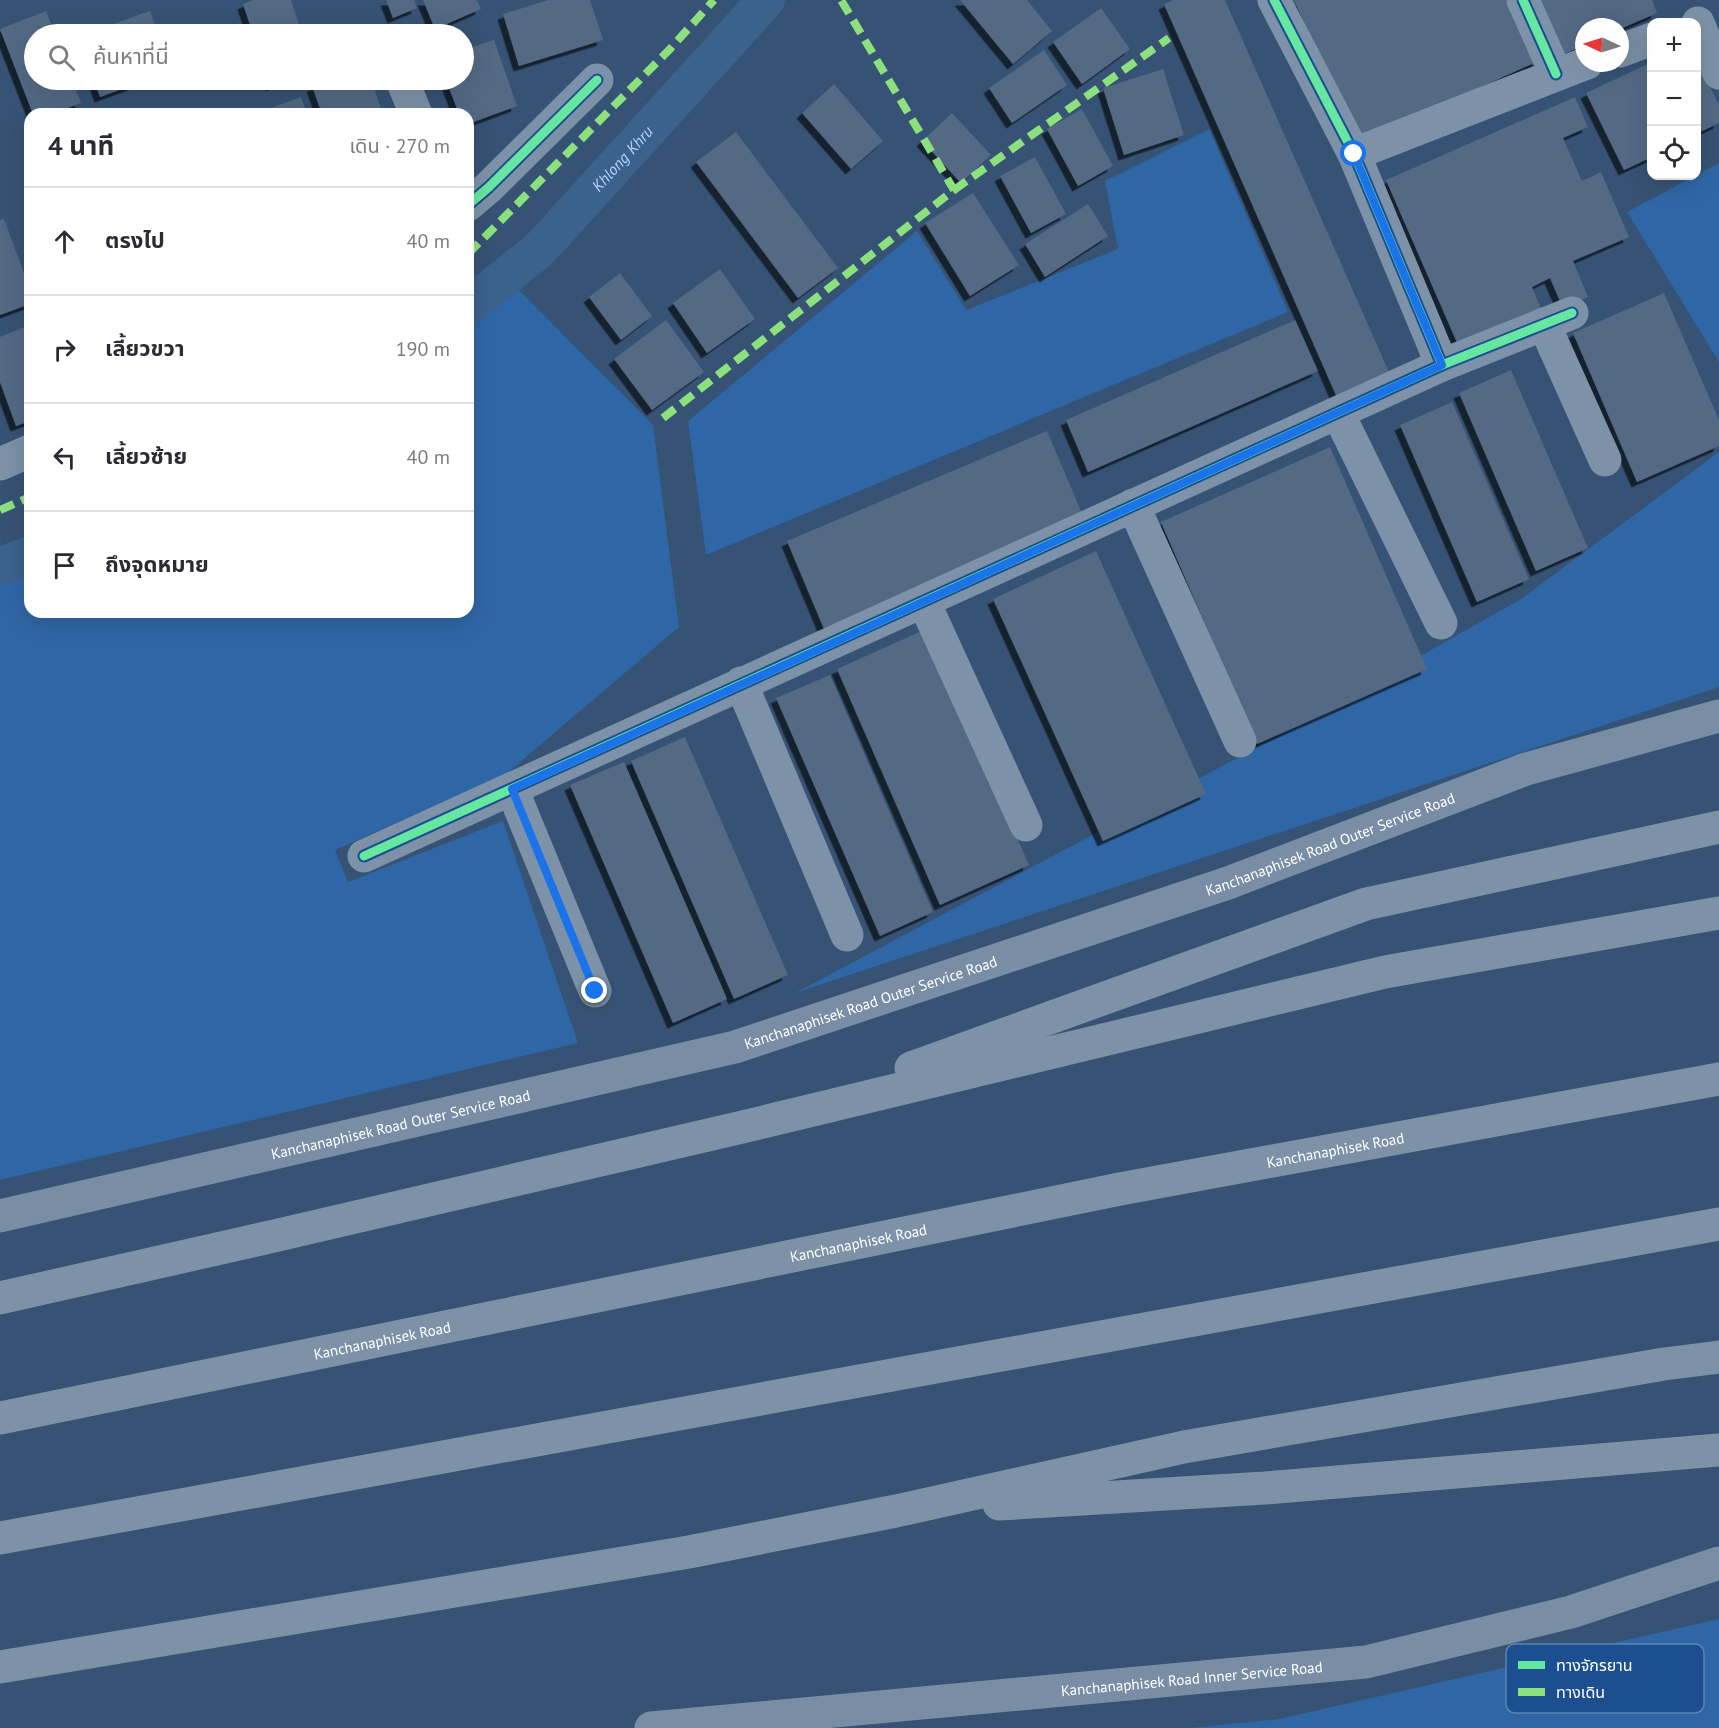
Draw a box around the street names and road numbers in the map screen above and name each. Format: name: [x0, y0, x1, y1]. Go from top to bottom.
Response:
street label: Kanchanaphisek Road Outer Service Road: [1203, 788, 1457, 899]
street label: Kanchanaphisek Road Outer Service Road: [742, 951, 999, 1053]
street label: Kanchanaphisek Road Outer Service Road: [269, 1085, 532, 1163]
street label: Kanchanaphisek Road: [1265, 1128, 1406, 1171]
street label: Kanchanaphisek Road: [788, 1219, 928, 1266]
street label: Kanchanaphisek Road: [312, 1317, 452, 1363]
street label: Kanchanaphisek Road Inner Service Road: [1060, 1657, 1323, 1700]

